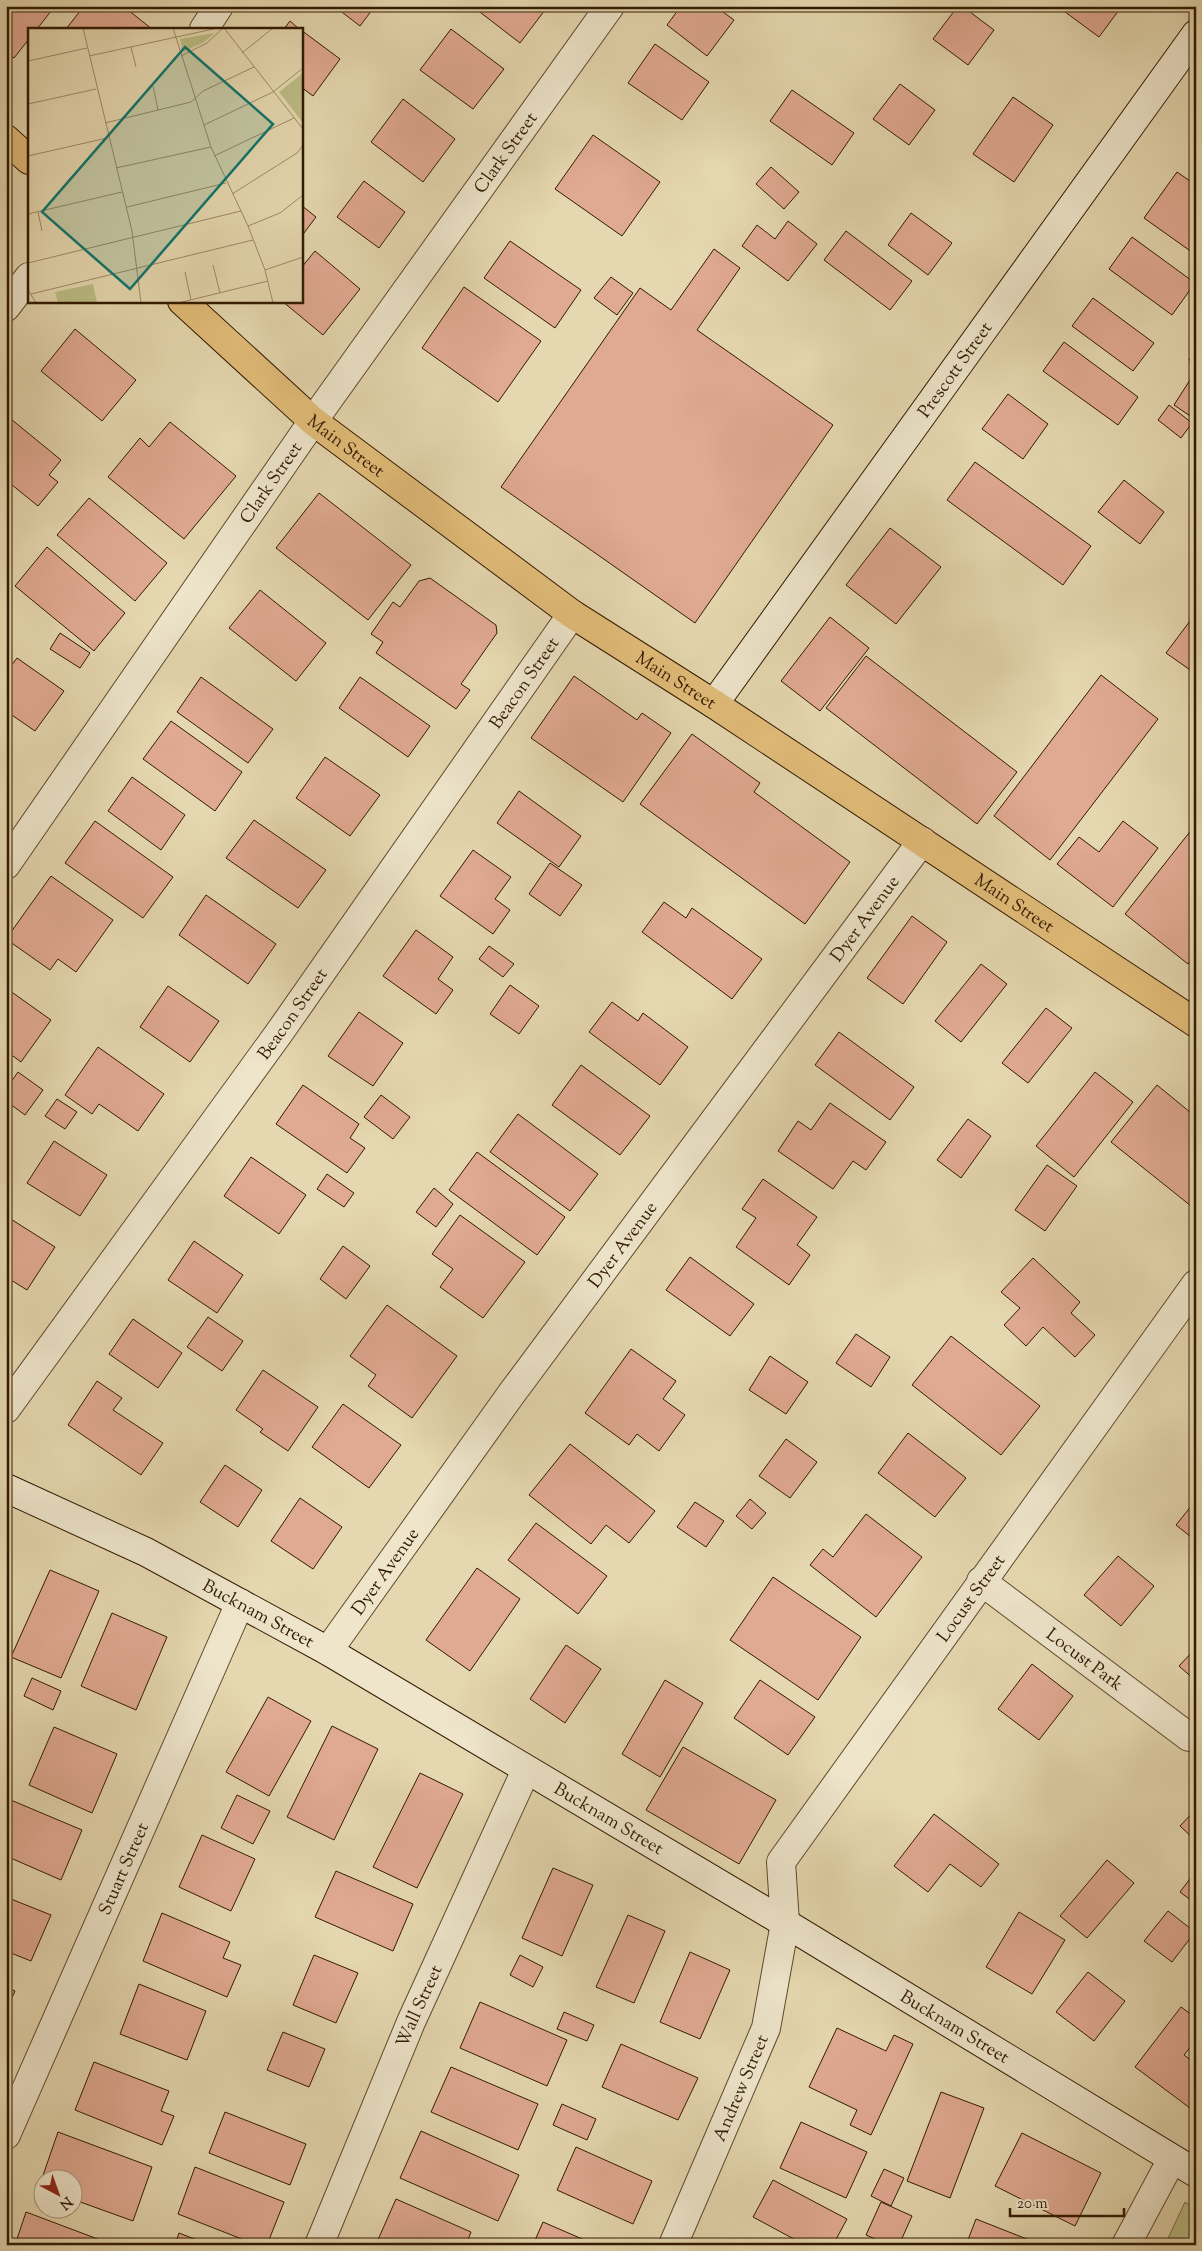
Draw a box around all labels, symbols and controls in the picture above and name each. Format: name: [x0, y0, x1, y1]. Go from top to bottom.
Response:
inset map: [28, 28, 302, 302]
street label: Clark Street: [469, 108, 545, 200]
street label: Prescott Street: [913, 317, 1000, 424]
street label: Main Street: [301, 410, 389, 485]
street label: Clark Street: [235, 437, 310, 530]
street label: Beacon Street: [484, 633, 567, 735]
street label: Main Street: [630, 646, 720, 717]
street label: Main Street: [968, 869, 1058, 940]
street label: Dyer Avenue: [825, 871, 907, 968]
street label: Beacon Street: [252, 964, 335, 1066]
street label: Dyer Avenue: [583, 1197, 665, 1294]
street label: Dyer Avenue: [346, 1523, 427, 1621]
street label: Locust Street: [932, 1550, 1013, 1648]
street label: Bucknam Street: [197, 1574, 318, 1656]
street label: Locust Park: [1040, 1623, 1128, 1698]
street label: Bucknam Street: [548, 1777, 668, 1863]
street label: Stuart Street: [93, 1819, 157, 1920]
street label: Wall Street: [391, 1961, 450, 2052]
street label: Bucknam Street: [894, 1985, 1014, 2071]
street label: Andrew Street: [708, 2031, 777, 2146]
north arrow: [32, 2168, 82, 2218]
scale bar: [1010, 2186, 1123, 2218]
text: N: [54, 2191, 76, 2214]
text: 20 m: [1017, 2194, 1048, 2215]

